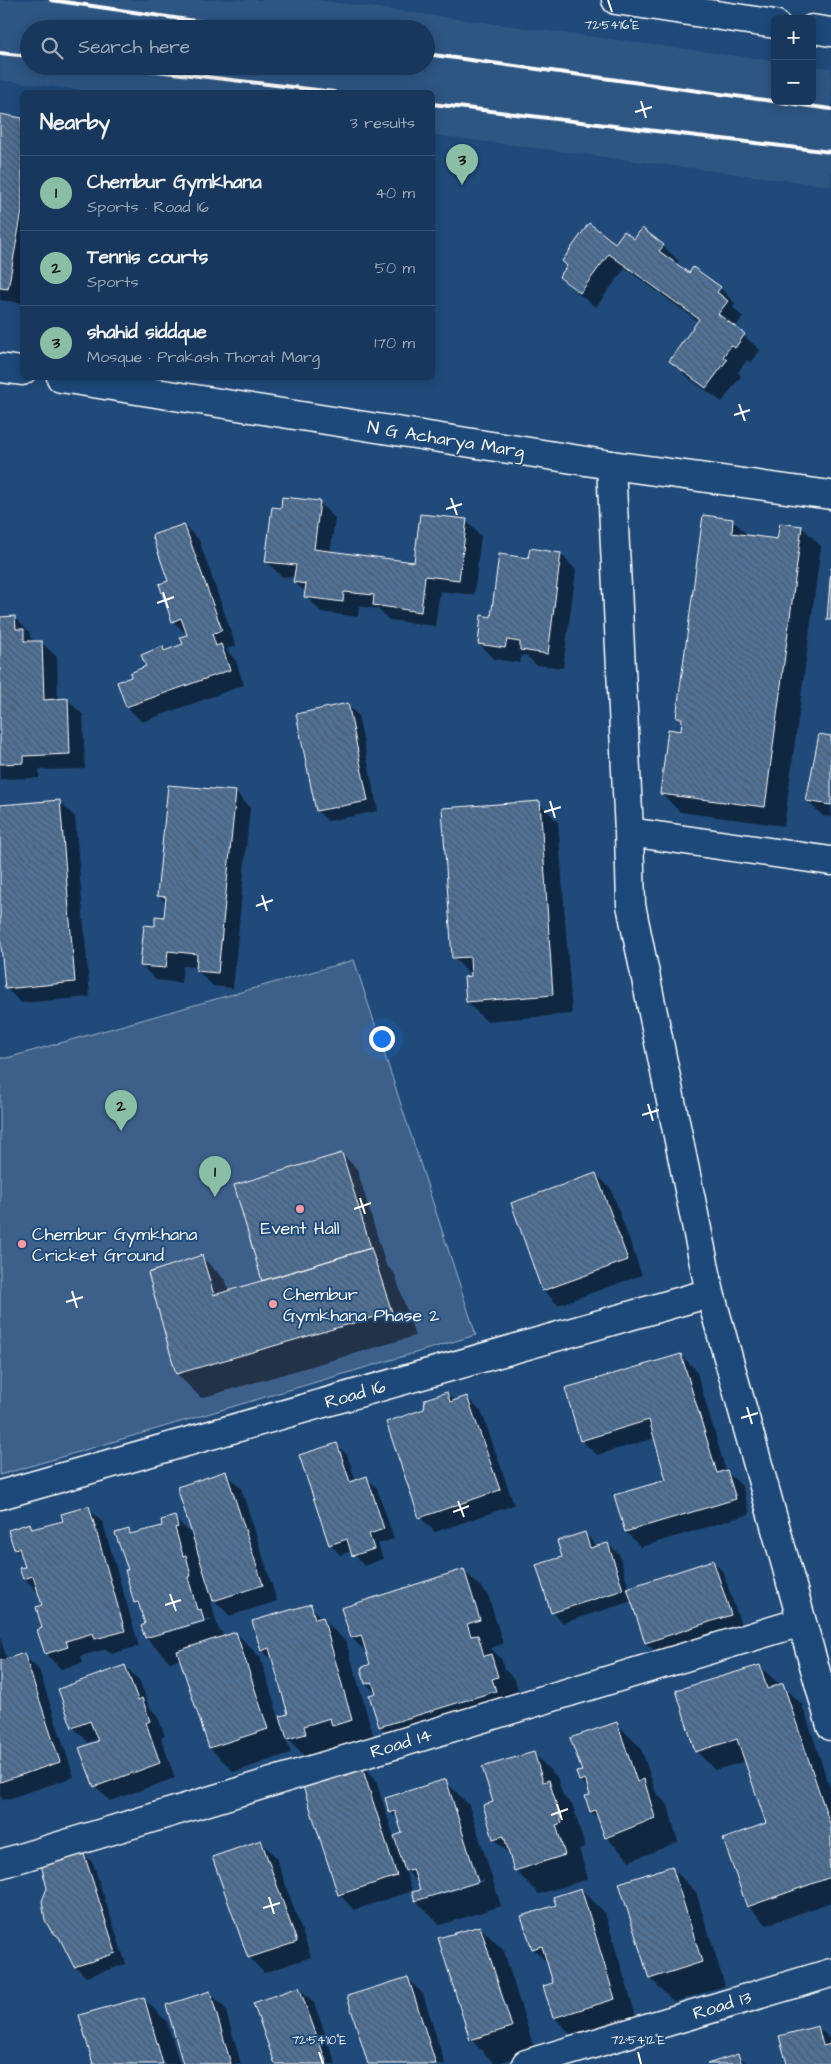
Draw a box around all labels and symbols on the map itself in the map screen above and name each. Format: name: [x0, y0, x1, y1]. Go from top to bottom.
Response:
text: 72°54'16"E: [585, 17, 639, 34]
pin: 3: [446, 144, 478, 185]
street label: N G Acharya Marg: [365, 415, 526, 465]
your location: [369, 1026, 395, 1052]
pin: 2: [105, 1090, 137, 1131]
pin: 1: [199, 1156, 231, 1197]
marker: Event Hall: [294, 1203, 306, 1215]
place label: Event Hall: [261, 1216, 340, 1241]
place label: Chembur Gymkhana Cricket Ground: [32, 1222, 197, 1268]
marker: Chembur Gymkhana Cricket Ground: [16, 1238, 28, 1250]
place label: Chembur Gymkhana Phase 2: [283, 1282, 440, 1329]
marker: Chembur Gymkhana Phase 2: [267, 1298, 279, 1310]
street label: Road 16: [322, 1374, 388, 1415]
street label: Road 14: [367, 1722, 435, 1765]
street label: Road 13: [690, 1985, 754, 2026]
text: 72°54'10"E: [292, 2032, 346, 2049]
text: 72°54'12"E: [611, 2032, 665, 2049]

